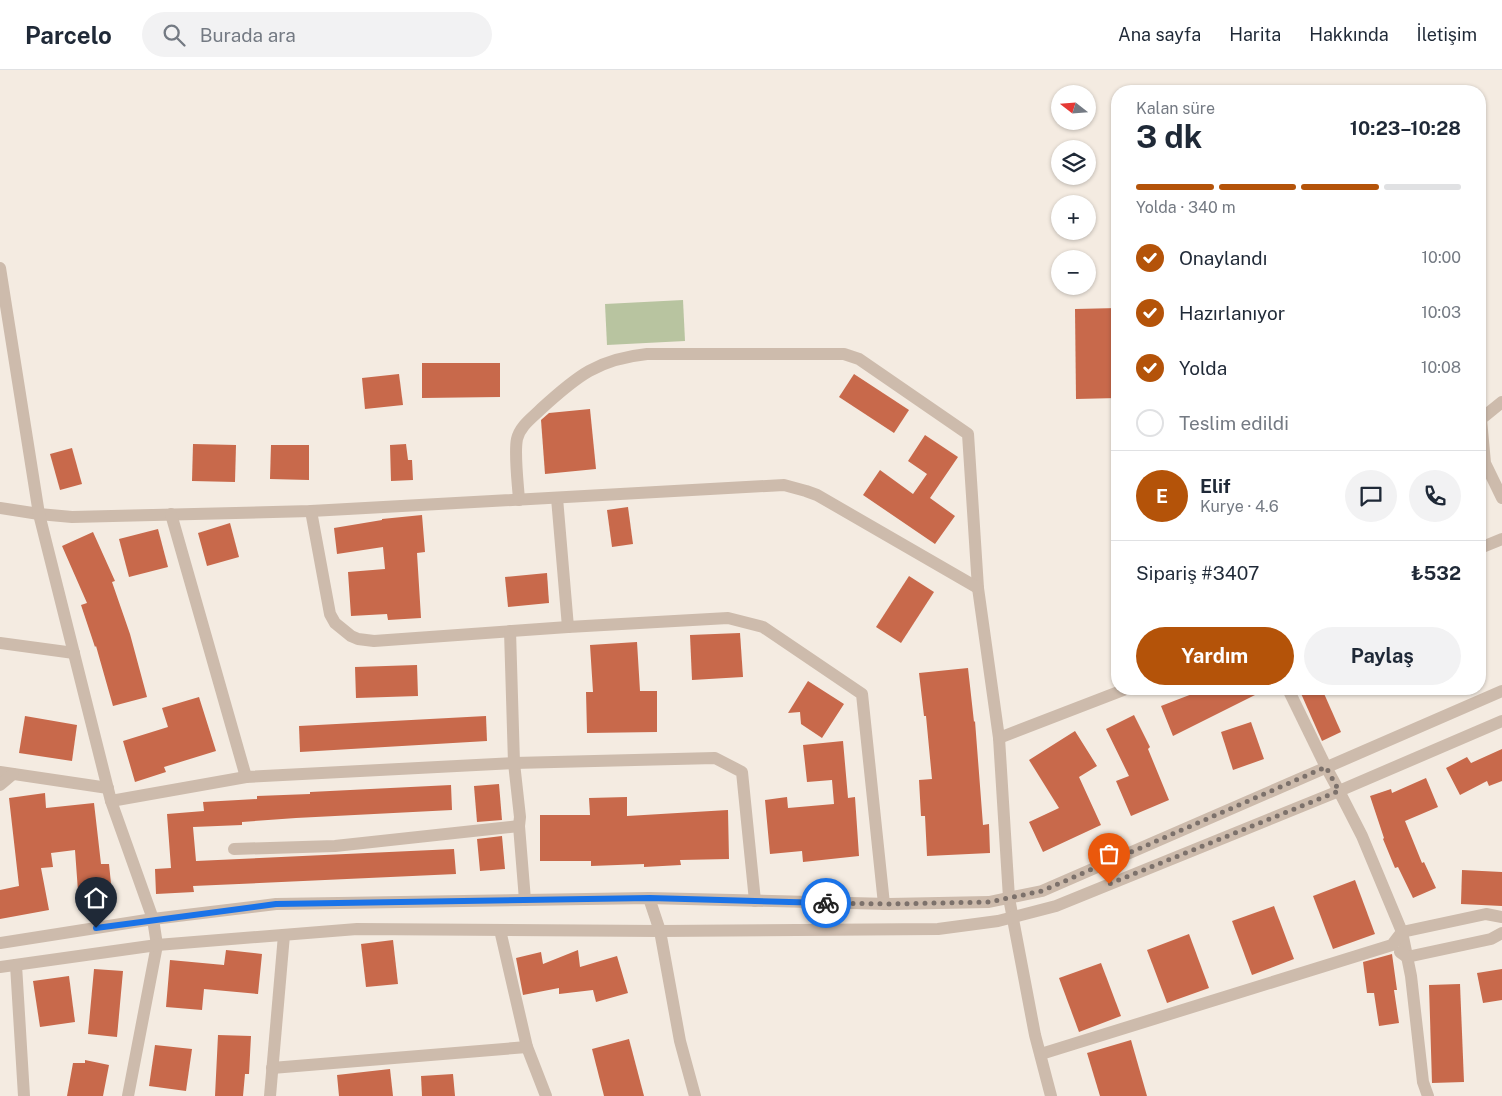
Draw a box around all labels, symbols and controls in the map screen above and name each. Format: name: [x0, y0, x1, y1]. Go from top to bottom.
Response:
search box: [142, 12, 492, 57]
text: Parcelo: [25, 21, 112, 49]
icon: search: [160, 21, 188, 49]
text: Burada ara: [200, 24, 296, 46]
text: Ana sayfa: [1118, 24, 1201, 45]
text: Harita: [1229, 24, 1281, 45]
text: Hakkında: [1309, 24, 1389, 45]
text: İletişim: [1417, 24, 1477, 45]
north arrow: [1051, 85, 1096, 130]
map controls: [1051, 85, 1096, 295]
text: Kalan süre: [1136, 99, 1215, 118]
text: 10:23–10:28: [1350, 117, 1461, 139]
text: 3 dk: [1136, 118, 1202, 155]
button: layers: [1051, 140, 1096, 185]
button: +: [1051, 195, 1096, 240]
text: Yolda · 340 m: [1136, 198, 1236, 217]
icon: check: [1136, 244, 1164, 272]
text: Onaylandı: [1179, 247, 1267, 269]
text: 10:00: [1422, 248, 1461, 267]
button: −: [1051, 250, 1096, 295]
icon: check: [1136, 299, 1164, 327]
text: Hazırlanıyor: [1179, 302, 1285, 324]
text: 10:03: [1421, 303, 1461, 322]
icon: check: [1136, 354, 1164, 382]
text: Yolda: [1179, 357, 1227, 379]
text: 10:08: [1421, 358, 1461, 377]
text: Teslim edildi: [1179, 412, 1289, 434]
button: chat: [1345, 470, 1397, 522]
button: phone: [1409, 470, 1461, 522]
text: Elif: [1200, 475, 1231, 497]
text: E: [1156, 485, 1168, 507]
text: Kurye · 4.6: [1200, 497, 1279, 516]
text: Sipariş #3407: [1136, 562, 1259, 584]
text: ₺532: [1411, 562, 1461, 584]
button: Yardım: [1136, 627, 1294, 685]
button: Paylaş: [1304, 627, 1461, 685]
pin: [1088, 833, 1130, 884]
icon: bag: [1095, 840, 1123, 868]
pin: [75, 877, 117, 928]
courier: [801, 878, 851, 928]
icon: home: [82, 884, 110, 912]
icon: bike: [812, 889, 840, 917]

